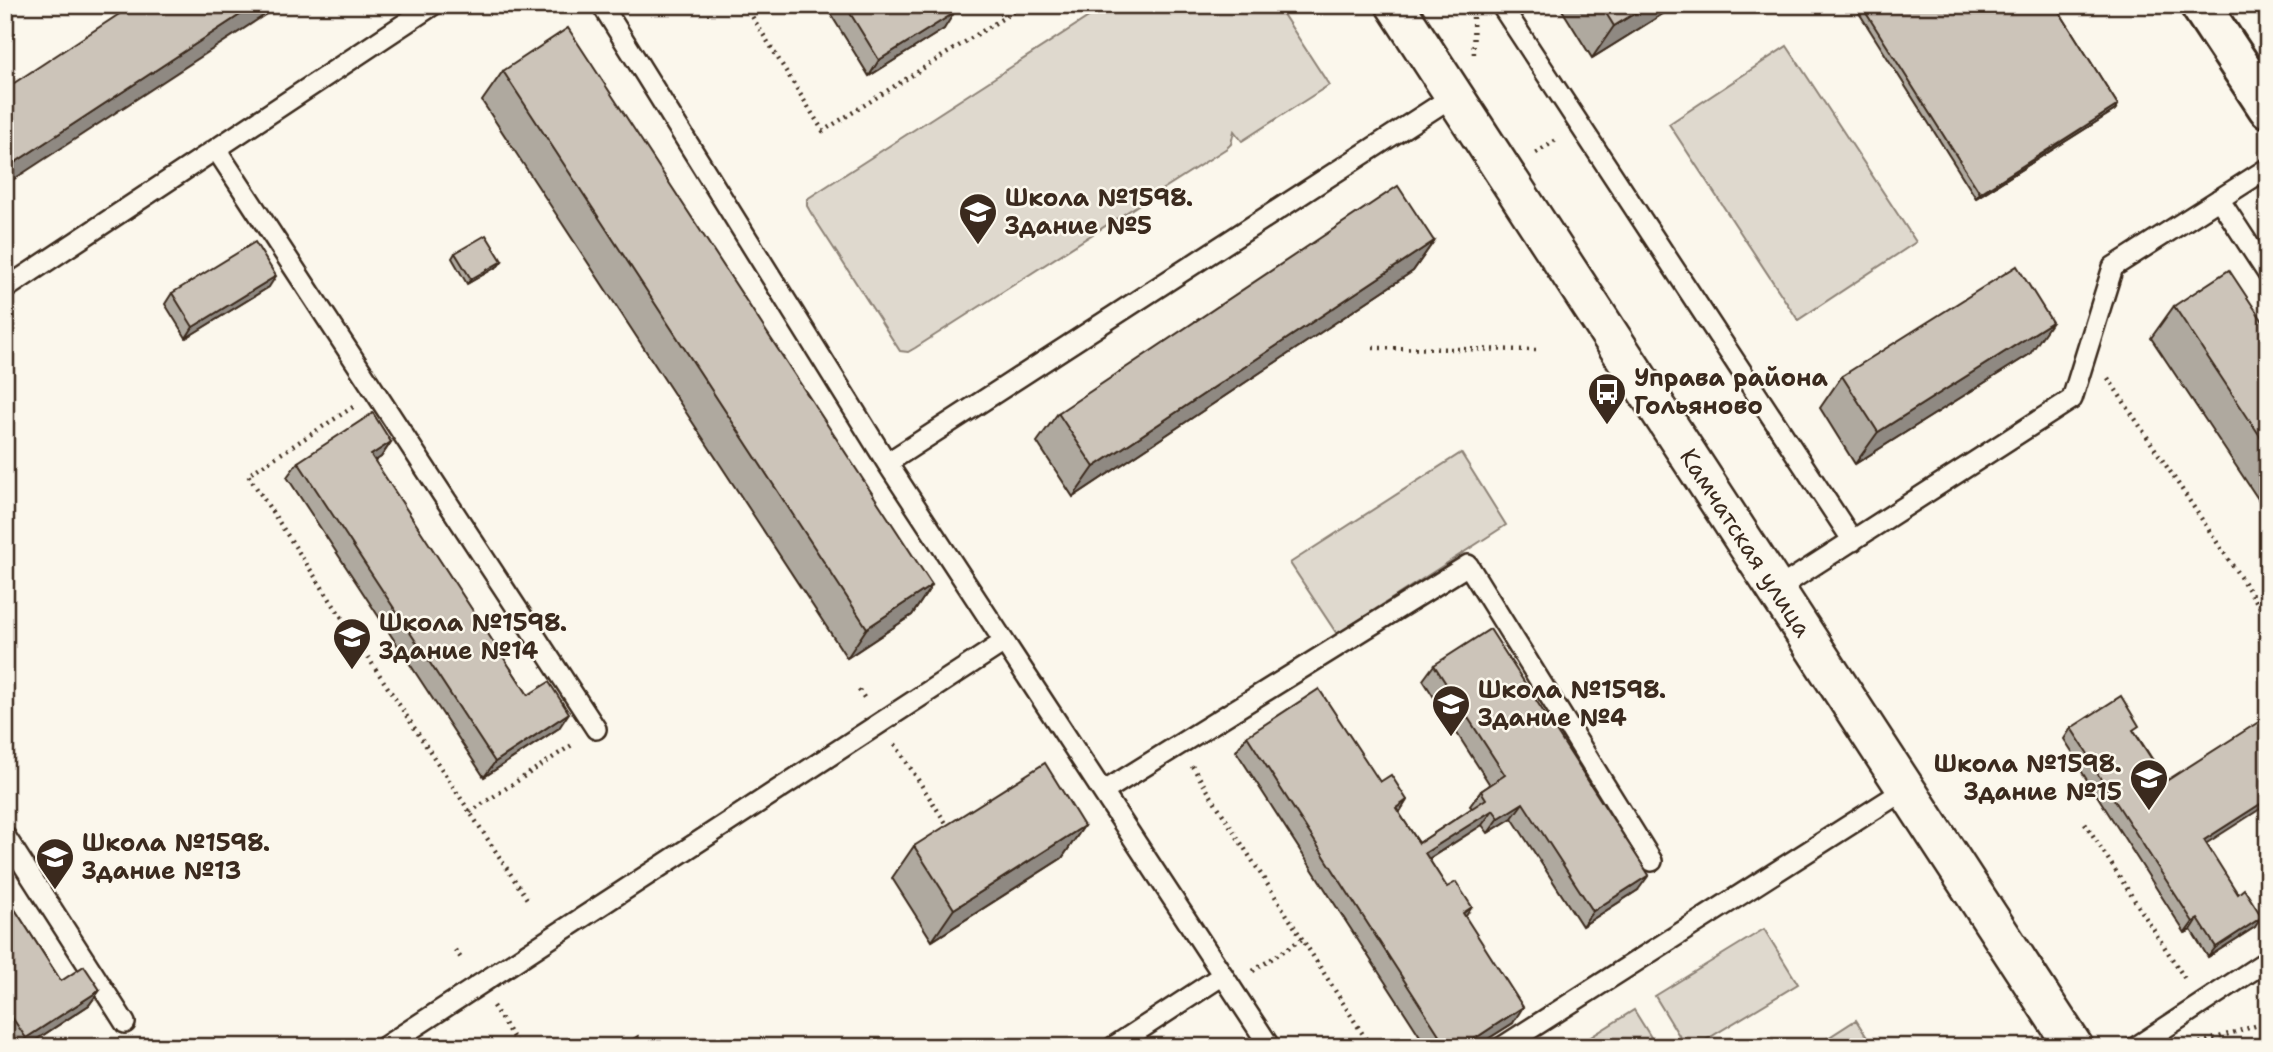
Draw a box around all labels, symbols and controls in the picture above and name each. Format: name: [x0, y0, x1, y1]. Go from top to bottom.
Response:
place label: Школа №1598. Здание №5: [1005, 182, 1193, 242]
school or university icon: Школа №1598. Здание №5: [957, 191, 999, 246]
place label: Управа района Гольяново: [1634, 362, 1828, 422]
bus stop icon: Управа района Гольяново: [1586, 371, 1628, 426]
street label: Камчатская улица: [1672, 442, 1819, 643]
place label: Школа №1598. Здание №14: [379, 607, 567, 667]
school or university icon: Школа №1598. Здание №14: [331, 616, 373, 671]
place label: Школа №1598. Здание №4: [1478, 674, 1666, 734]
school or university icon: Школа №1598. Здание №4: [1430, 683, 1472, 738]
place label: Школа №1598. Здание №15: [1934, 748, 2122, 808]
school or university icon: Школа №1598. Здание №15: [2128, 757, 2170, 812]
place label: Школа №1598. Здание №13: [82, 827, 270, 887]
school or university icon: Школа №1598. Здание №13: [34, 836, 76, 891]

